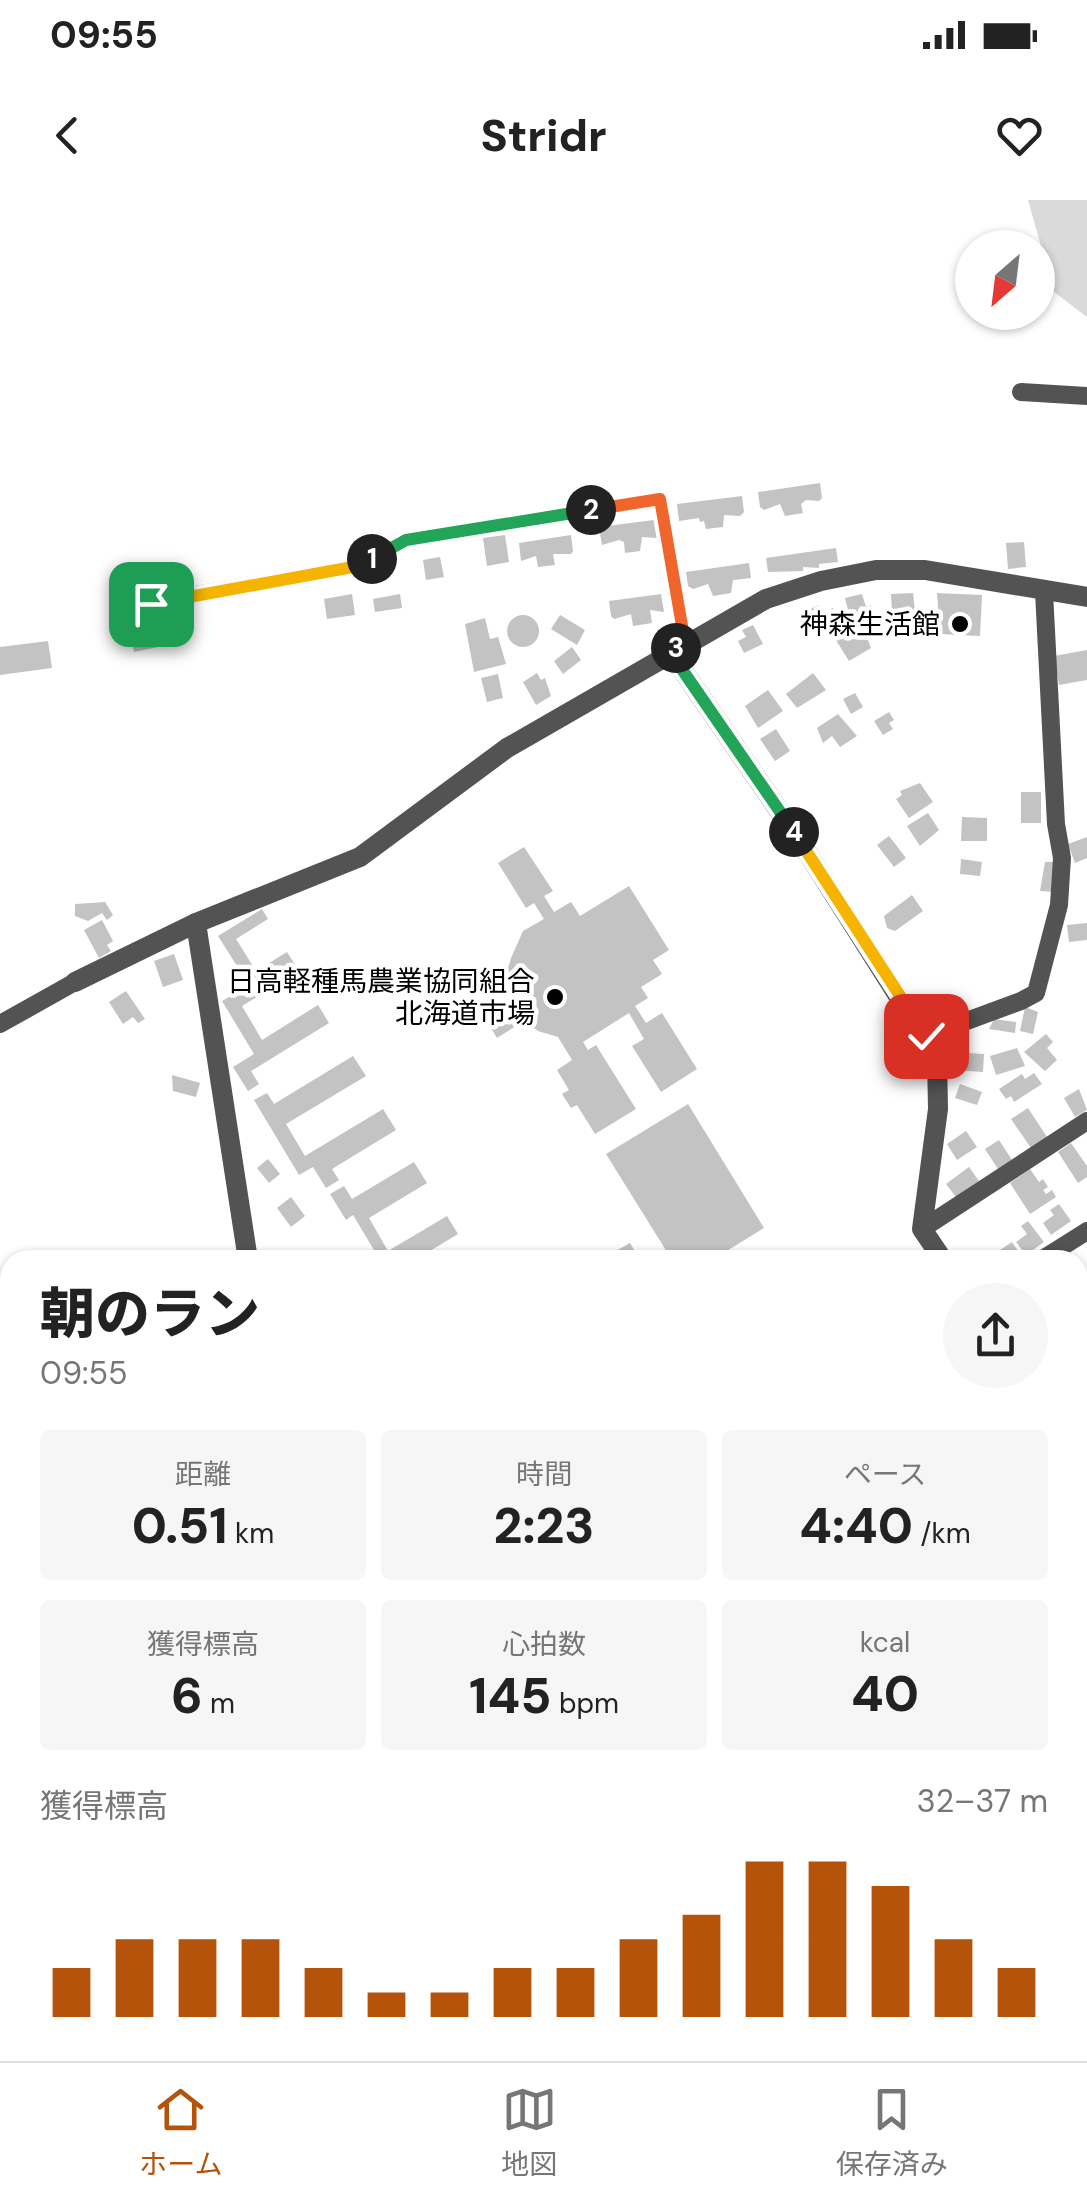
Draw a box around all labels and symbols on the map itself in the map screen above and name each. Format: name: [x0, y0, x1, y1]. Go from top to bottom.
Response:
north arrow: [955, 230, 1055, 330]
pin: 2: [566, 485, 616, 535]
pin: 1: [347, 534, 397, 584]
pin: [109, 562, 194, 647]
place label: 神森生活館: [800, 606, 940, 643]
marker: 神森生活館: [949, 613, 971, 635]
pin: 3: [651, 623, 701, 673]
pin: 4: [769, 807, 819, 857]
place label: 日高軽種馬農業協同組合 北海道市場: [227, 963, 535, 1032]
marker: 日高軽種馬農業協同組合 北海道市場: [544, 986, 566, 1008]
pin: [884, 994, 969, 1079]

